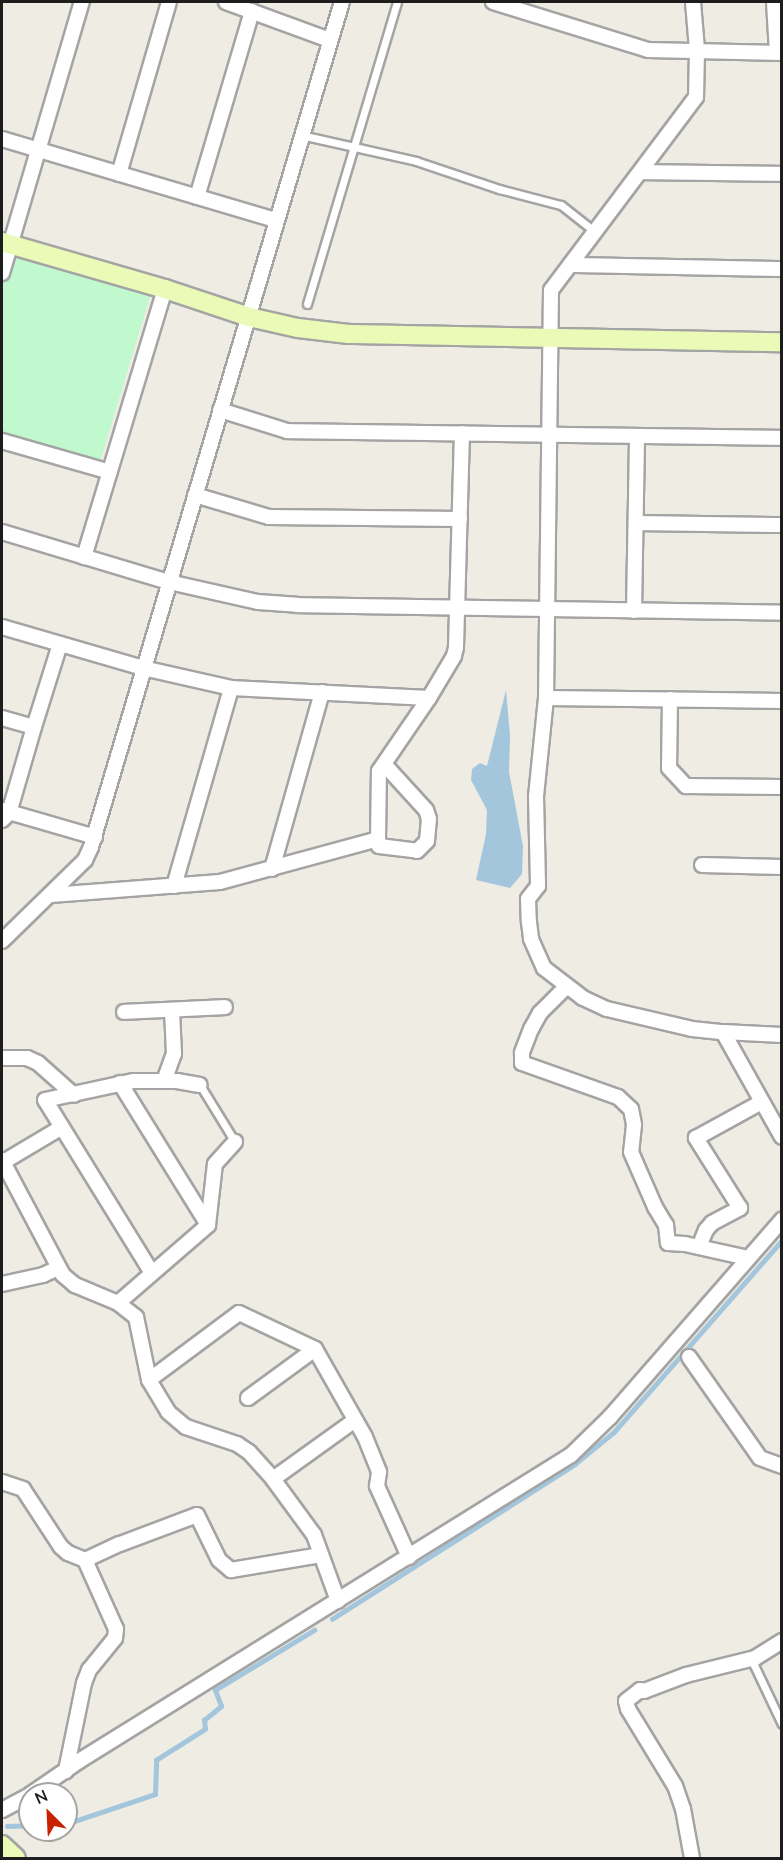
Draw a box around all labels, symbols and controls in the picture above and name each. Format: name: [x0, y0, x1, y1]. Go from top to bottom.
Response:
north arrow: [18, 1782, 78, 1842]
text: N: [32, 1785, 51, 1810]

